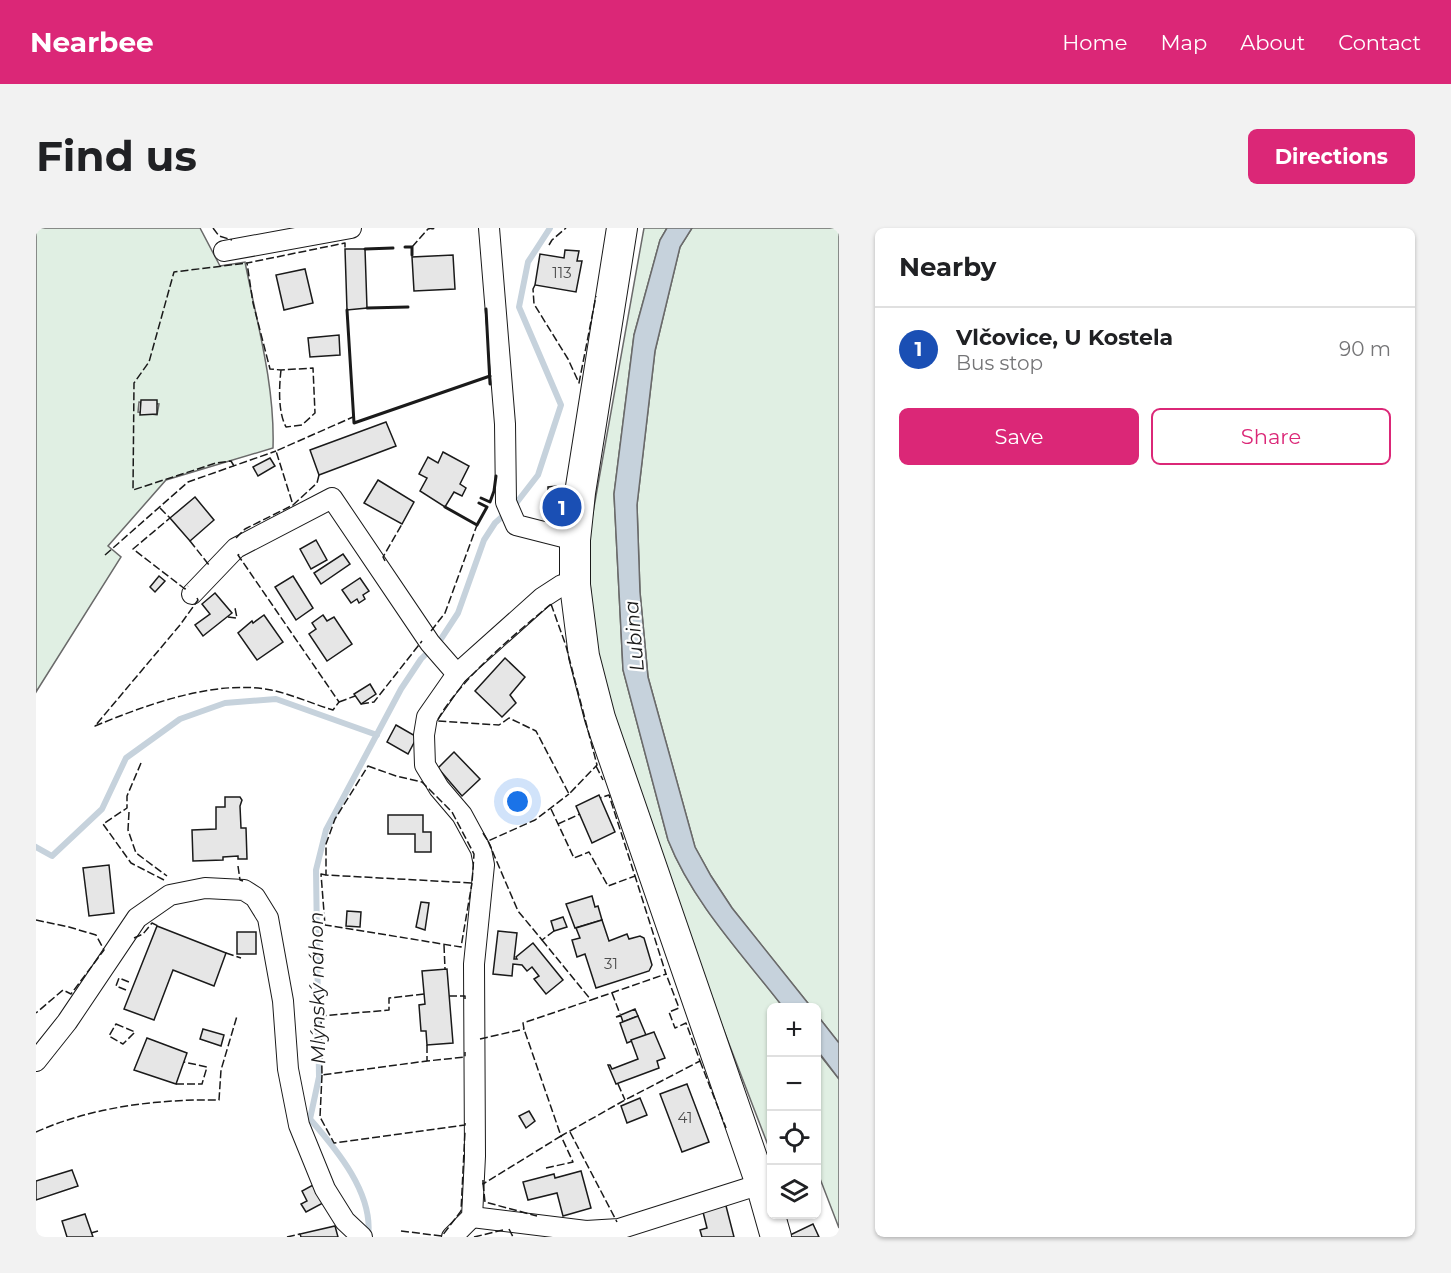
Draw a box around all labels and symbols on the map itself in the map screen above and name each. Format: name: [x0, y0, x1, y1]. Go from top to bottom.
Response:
house number: 113: [552, 263, 572, 282]
pin: 1: [542, 484, 582, 530]
water label: Lubina: [619, 600, 649, 672]
your location: [503, 787, 532, 816]
water label: Mlýnský náhon: [304, 911, 330, 1065]
house number: 31: [604, 954, 618, 973]
house number: 41: [678, 1108, 692, 1127]

